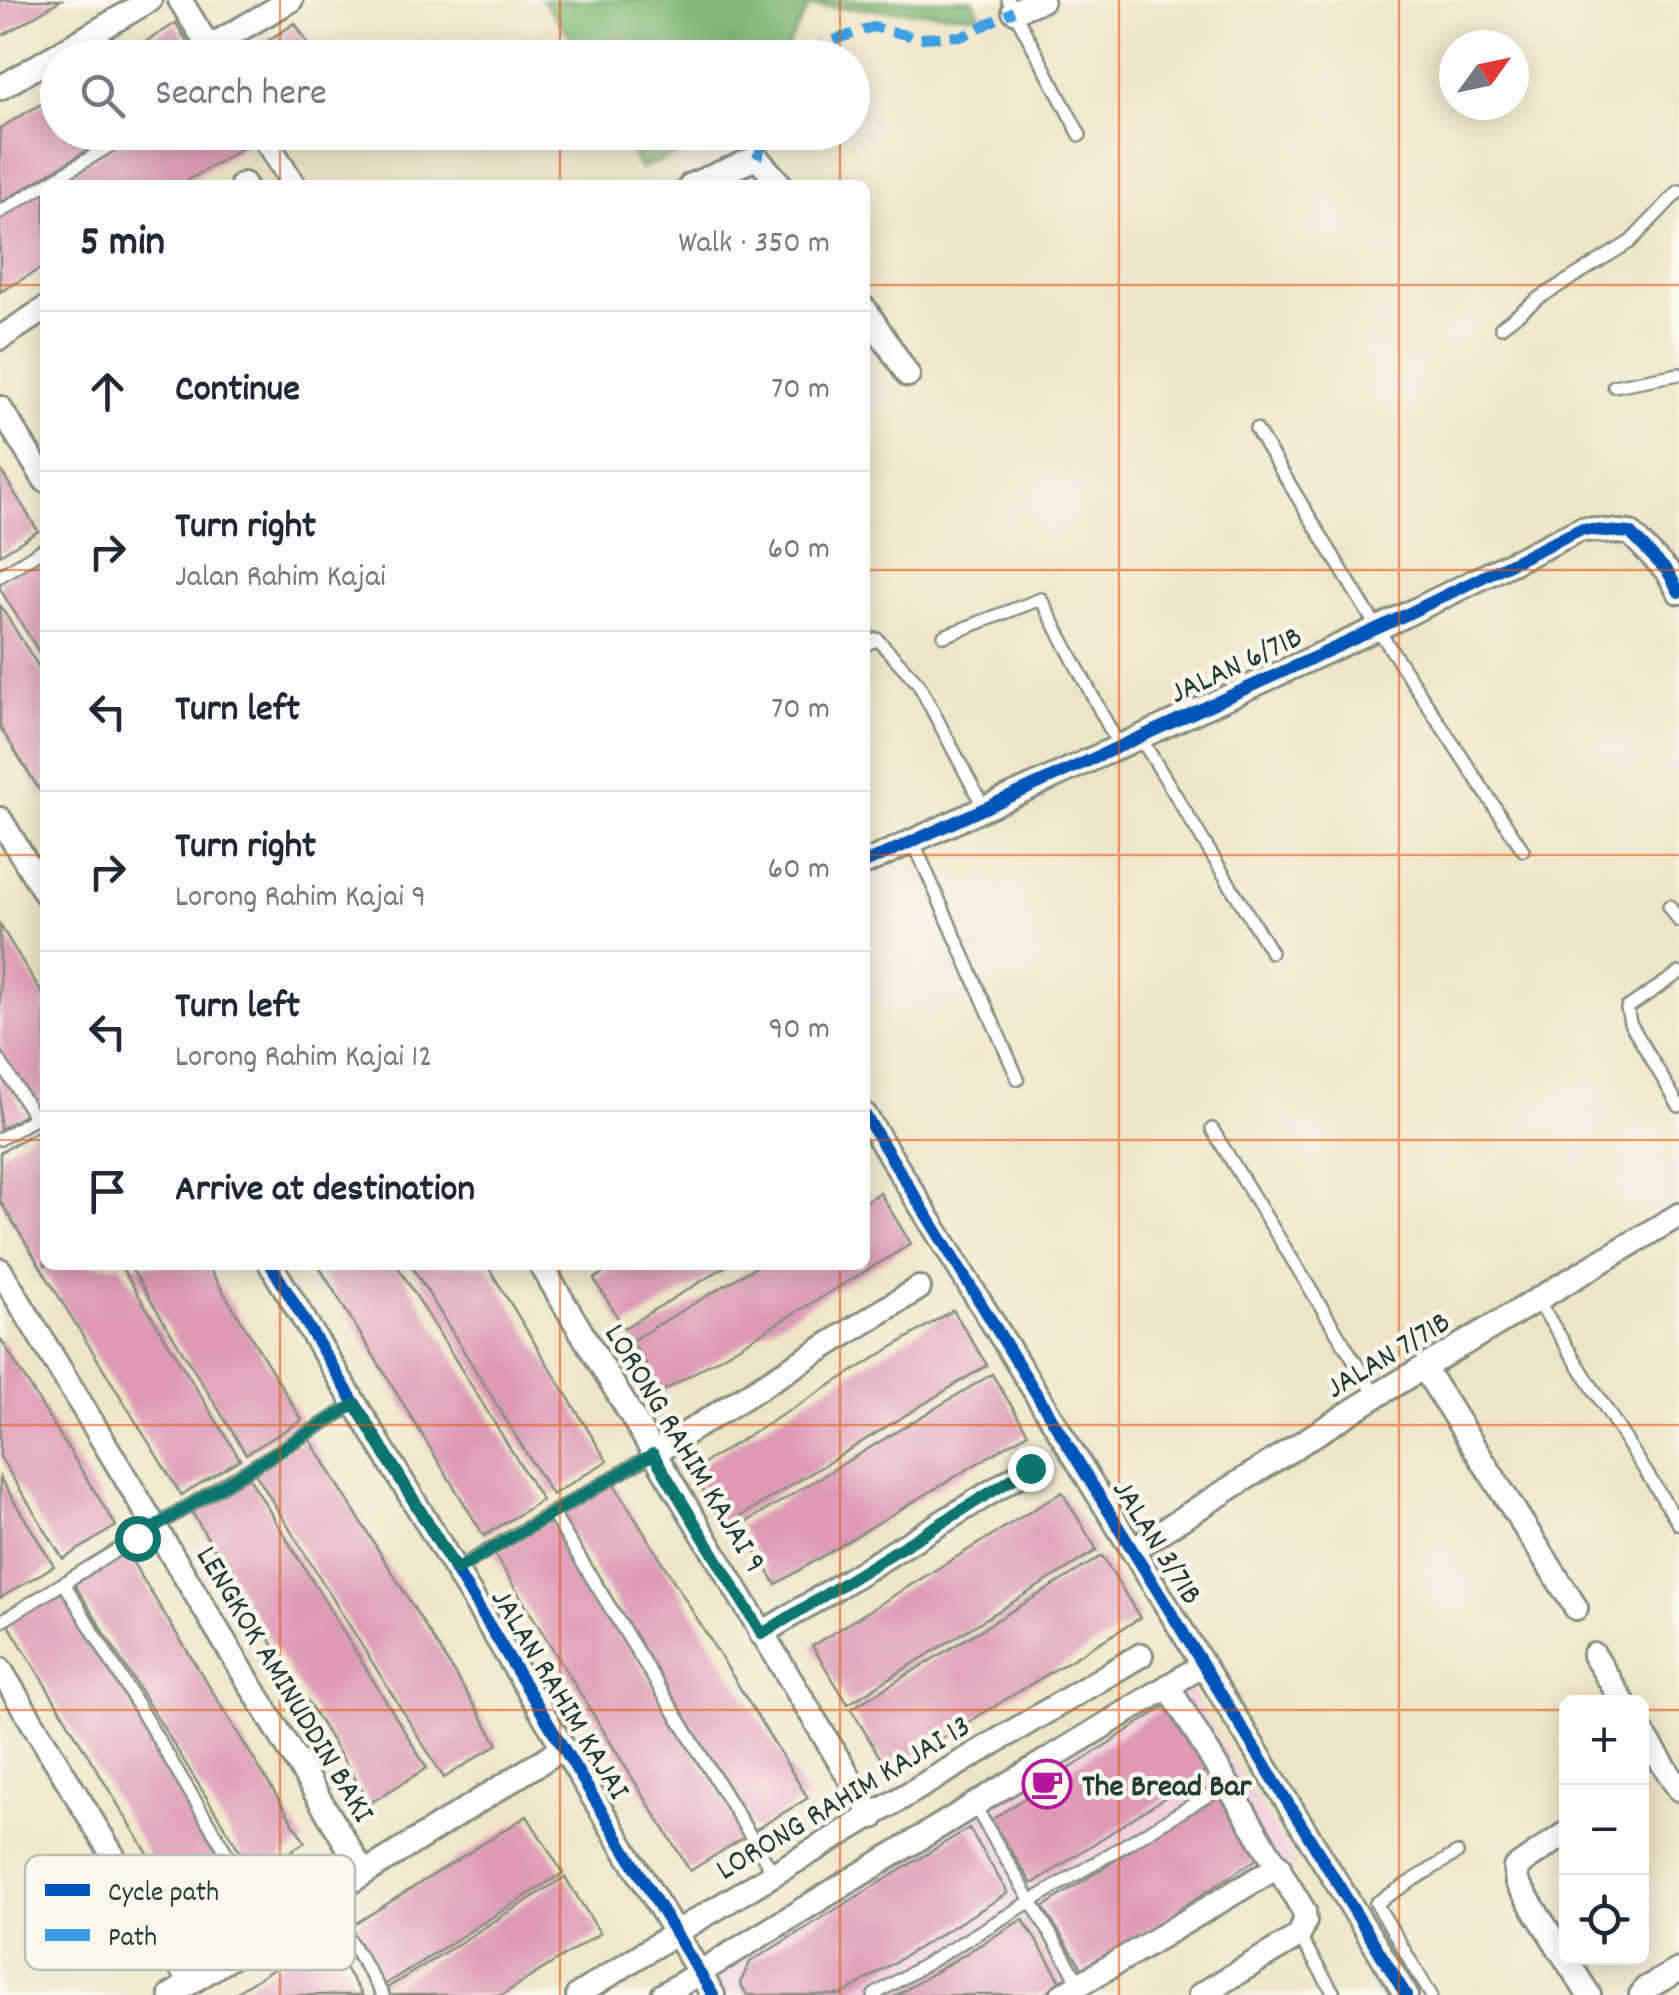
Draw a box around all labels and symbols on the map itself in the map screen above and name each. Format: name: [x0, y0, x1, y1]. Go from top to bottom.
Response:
north arrow: [1439, 30, 1529, 120]
street label: JALAN 6/71B: [1163, 617, 1311, 718]
street label: JALAN 7/71B: [1318, 1302, 1461, 1413]
street label: LORONG RAHIM KAJAI 9: [590, 1316, 775, 1583]
route end: [1008, 1446, 1054, 1492]
street label: JALAN 3/71B: [1098, 1472, 1212, 1615]
route start: [115, 1516, 161, 1562]
street label: LENGKOK AMINUDDIN BAKI: [182, 1538, 384, 1833]
street label: JALAN RAHIM KAJAI: [476, 1581, 639, 1810]
street label: LORONG RAHIM KAJAI 13: [708, 1706, 981, 1895]
cafe icon: The Bread Bar: [1021, 1758, 1073, 1810]
place label: The Bread Bar: [1082, 1766, 1253, 1812]
legend: [25, 1855, 355, 1970]
text: Cycle path: [108, 1875, 219, 1915]
text: Path: [108, 1920, 157, 1960]

